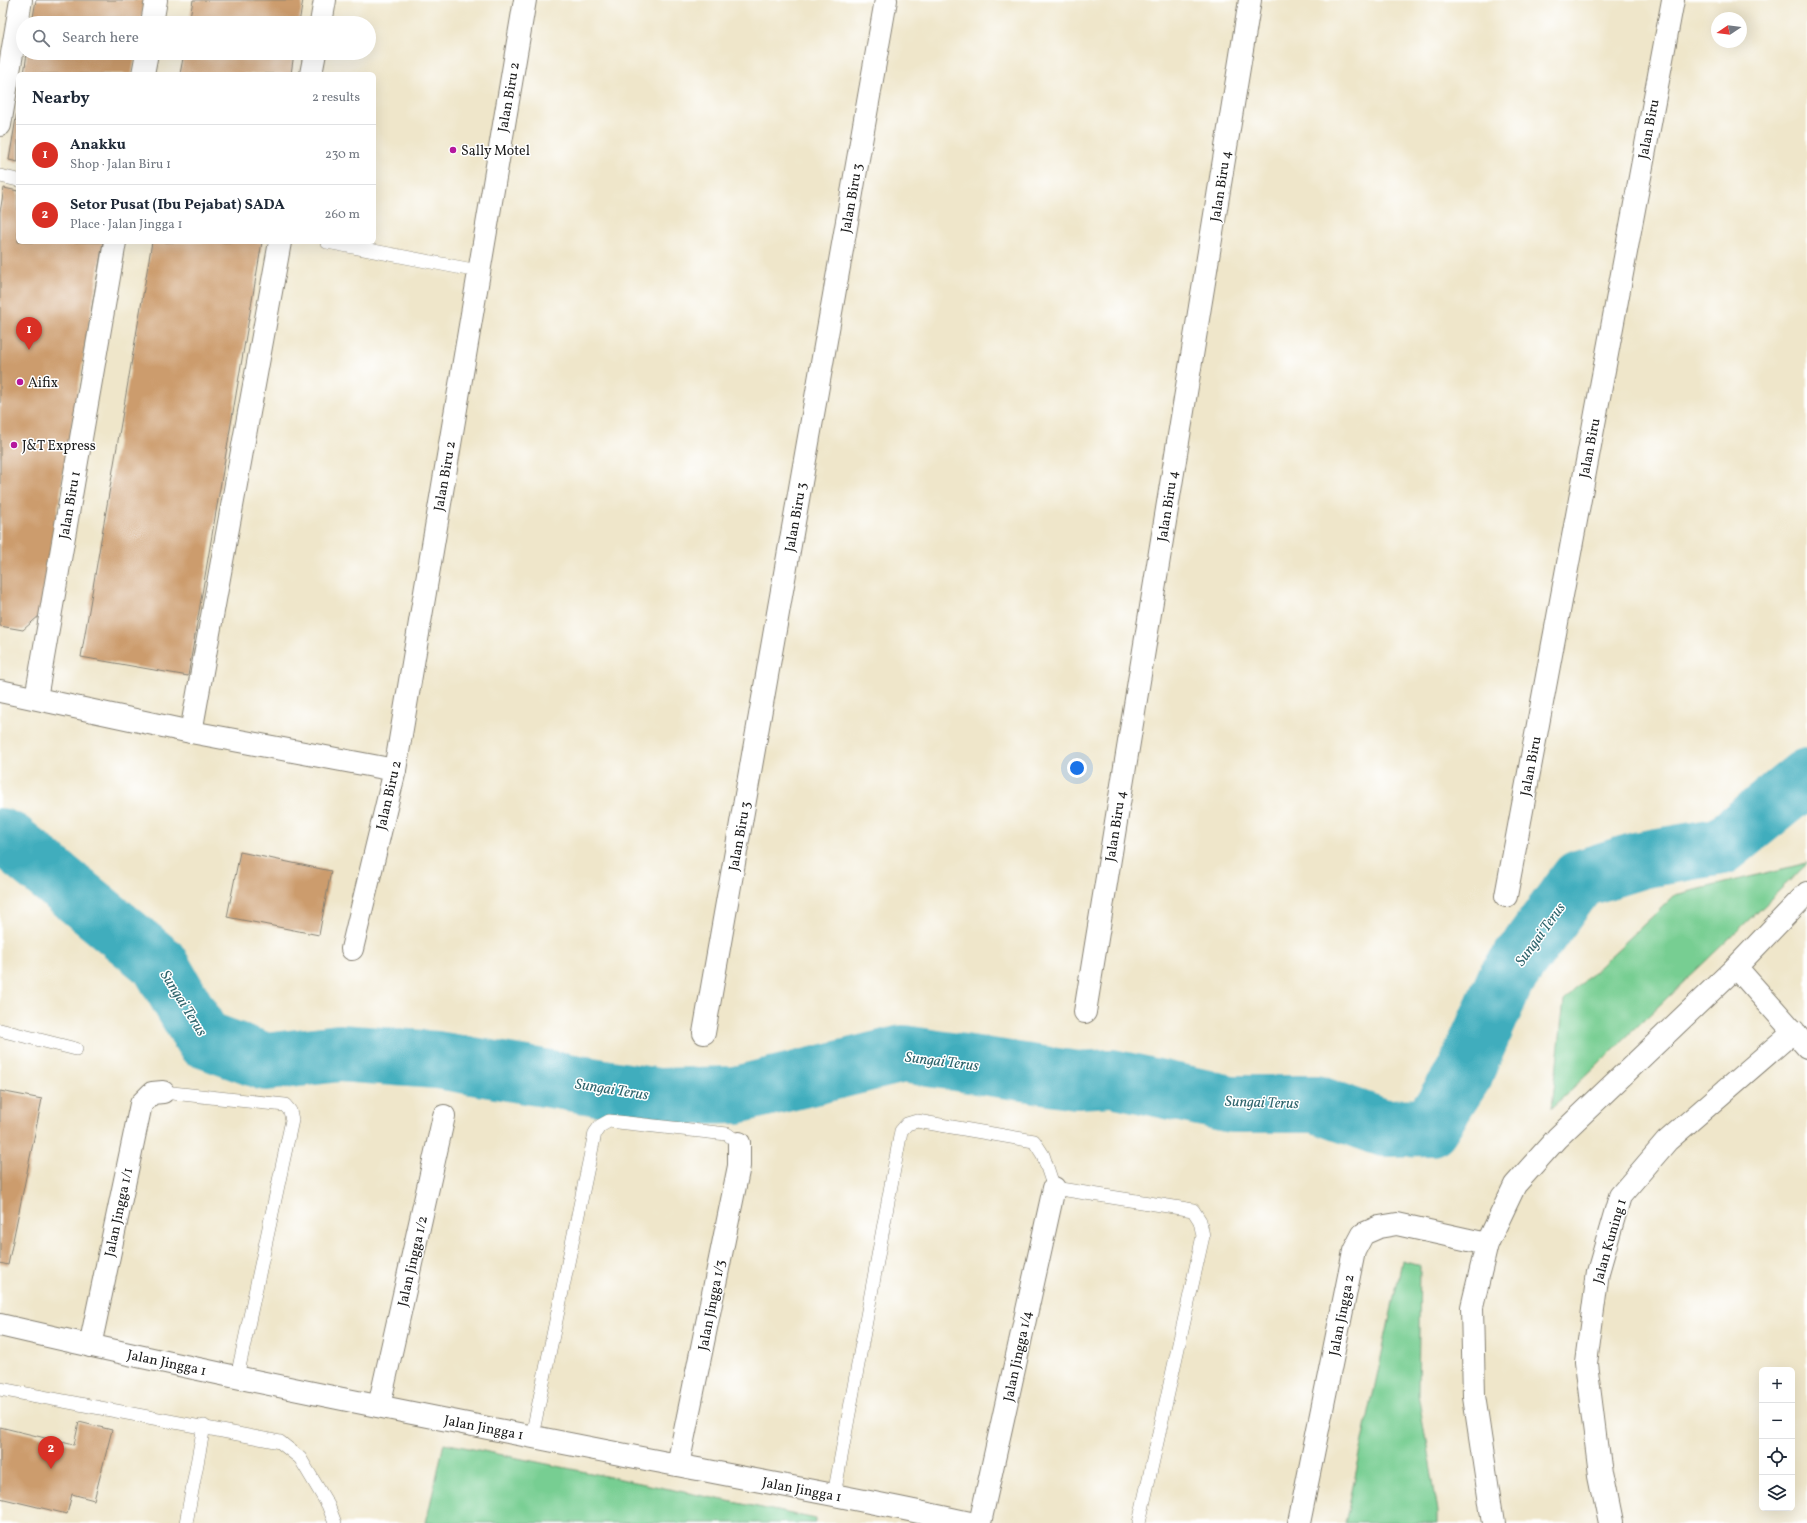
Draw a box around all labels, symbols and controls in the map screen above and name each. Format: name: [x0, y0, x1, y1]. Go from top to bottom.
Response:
north arrow: [1711, 12, 1747, 48]
search box: [16, 16, 376, 60]
icon: search: [30, 27, 52, 49]
text: Search here: [62, 28, 139, 49]
street label: Jalan Biru 2: [494, 61, 525, 134]
text: Nearby: [32, 87, 90, 110]
text: 2 results: [312, 89, 360, 107]
street label: Jalan Biru: [1634, 98, 1665, 161]
text: Anakku: [70, 135, 126, 156]
place label: Sally Motel: [461, 142, 530, 161]
marker: Sally Motel: [448, 145, 458, 155]
text: 1: [42, 146, 48, 164]
text: 230 m: [325, 146, 360, 164]
street label: Jalan Biru 4: [1206, 149, 1236, 223]
text: Shop · Jalan Biru 1: [70, 156, 171, 174]
street label: Jalan Biru 3: [837, 162, 868, 235]
text: Setor Pusat (Ibu Pejabat) SADA: [70, 195, 285, 216]
text: 2: [42, 206, 48, 224]
text: 260 m: [325, 206, 360, 224]
text: Place · Jalan Jingga 1: [70, 216, 182, 234]
pin: 1: [16, 317, 42, 350]
place label: Aifix: [28, 374, 58, 393]
marker: Aifix: [15, 377, 25, 387]
street label: Jalan Biru: [1575, 417, 1606, 480]
place label: J&T Express: [22, 437, 96, 456]
marker: J&T Express: [9, 440, 19, 450]
street label: Jalan Biru 2: [430, 440, 461, 513]
street label: Jalan Biru 4: [1153, 469, 1183, 543]
street label: Jalan Biru 1: [55, 470, 86, 541]
street label: Jalan Biru 3: [781, 481, 812, 554]
street label: Jalan Biru: [1516, 735, 1547, 798]
your location: [1067, 758, 1087, 778]
street label: Jalan Biru 2: [372, 759, 407, 832]
street label: Jalan Biru 4: [1101, 789, 1131, 863]
street label: Jalan Biru 3: [725, 800, 756, 873]
water label: Sungai Terus: [1511, 898, 1572, 971]
water label: Sungai Terus: [154, 967, 212, 1041]
water label: Sungai Terus: [904, 1048, 980, 1077]
water label: Sungai Terus: [574, 1074, 650, 1107]
water label: Sungai Terus: [1225, 1092, 1300, 1115]
street label: Jalan Jingga 1/1: [101, 1166, 138, 1259]
street label: Jalan Kuning 1: [1589, 1197, 1632, 1286]
street label: Jalan Jingga 1/2: [394, 1214, 433, 1309]
street label: Jalan Jingga 1/3: [694, 1258, 731, 1352]
street label: Jalan Jingga 2: [1325, 1273, 1360, 1358]
street label: Jalan Jingga 1/4: [1000, 1309, 1037, 1403]
street label: Jalan Jingga 1: [125, 1346, 208, 1381]
map controls: [1759, 1367, 1795, 1511]
button: +: [1759, 1367, 1795, 1403]
button: −: [1759, 1403, 1795, 1439]
street label: Jalan Jingga 1: [442, 1411, 525, 1445]
pin: 2: [38, 1436, 64, 1469]
button: locate: [1759, 1439, 1795, 1475]
street label: Jalan Jingga 1: [760, 1473, 843, 1507]
button: layers: [1759, 1475, 1795, 1511]

